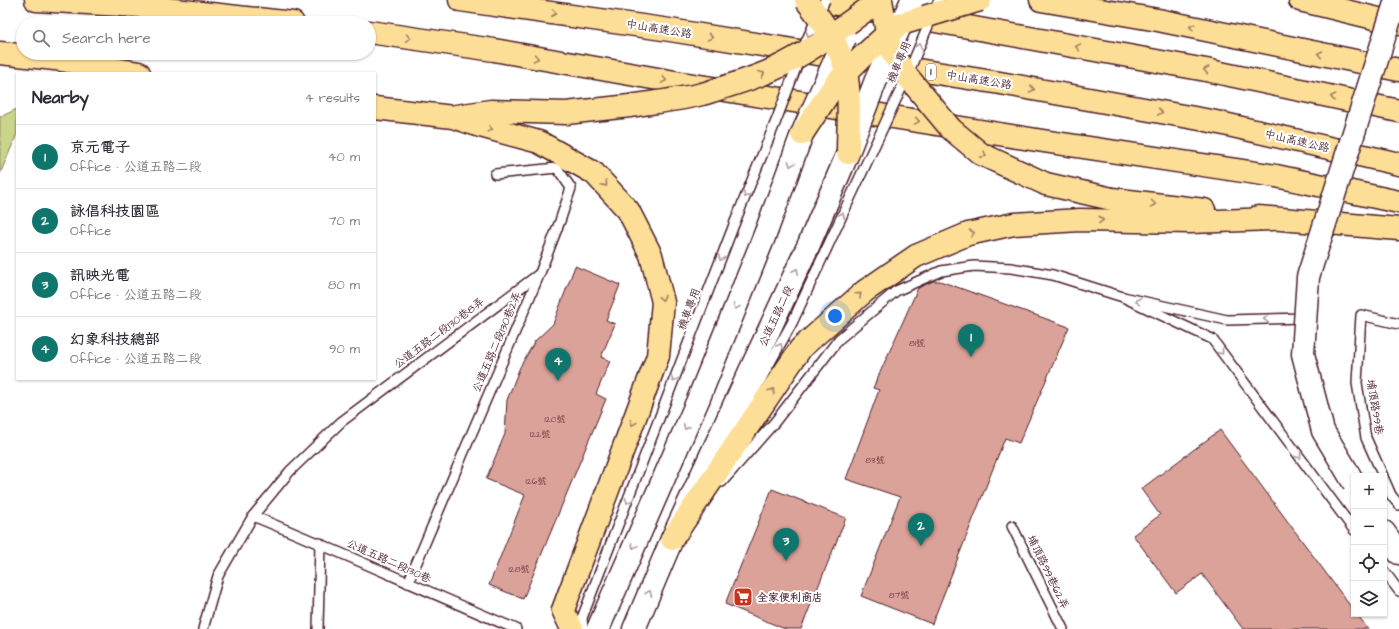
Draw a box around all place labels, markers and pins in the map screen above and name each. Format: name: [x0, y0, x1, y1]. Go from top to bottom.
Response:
pin: 1: [958, 324, 984, 357]
pin: 4: [545, 348, 571, 381]
pin: 2: [908, 513, 934, 546]
pin: 3: [773, 528, 799, 561]
supermarket icon: 全家便利商店: [732, 586, 754, 608]
place label: 全家便利商店: [757, 590, 823, 605]

